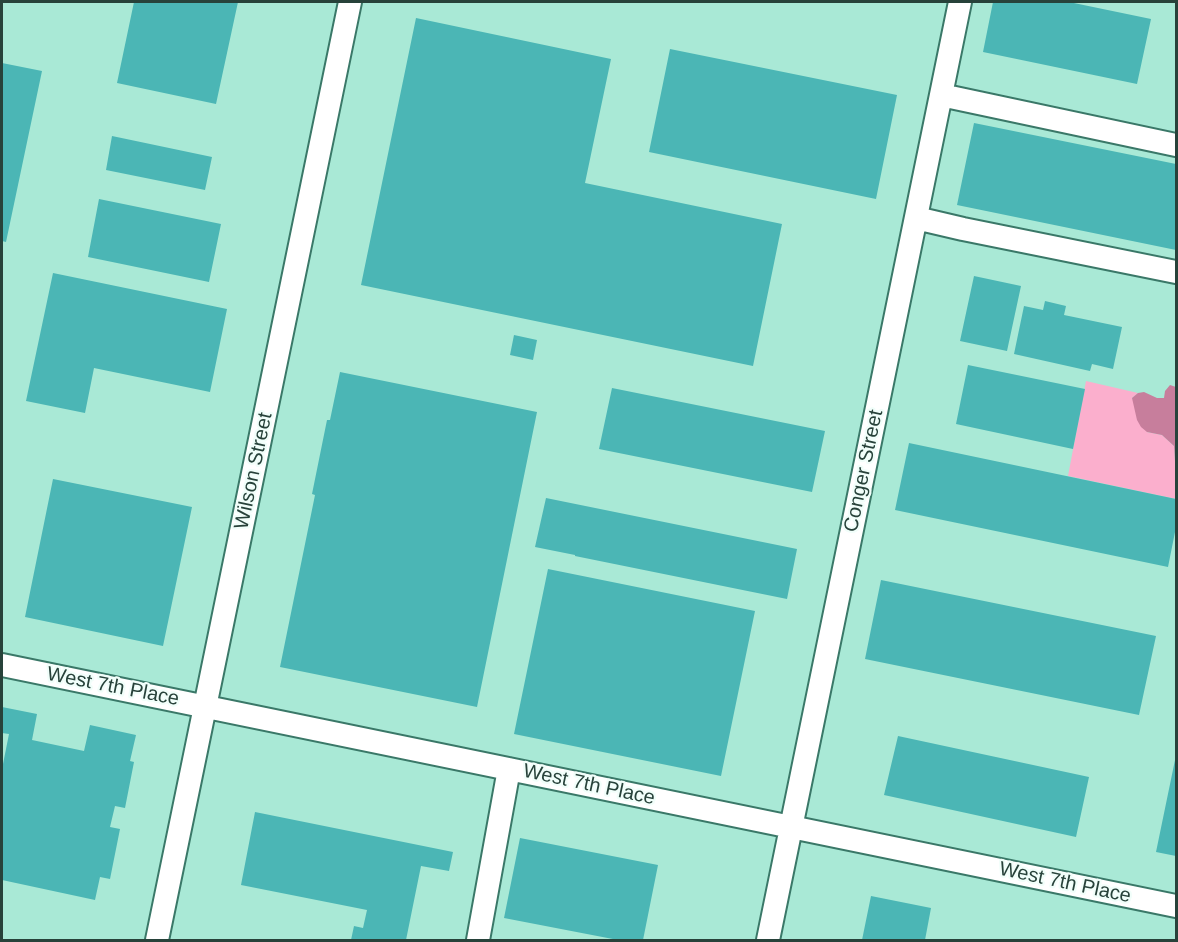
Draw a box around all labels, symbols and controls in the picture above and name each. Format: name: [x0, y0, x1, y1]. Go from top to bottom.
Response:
street label: Conger Street: [839, 408, 889, 534]
street label: Wilson Street: [230, 410, 278, 532]
street label: West 7th Place: [45, 662, 181, 712]
street label: West 7th Place: [521, 759, 657, 811]
street label: West 7th Place: [997, 857, 1133, 909]

